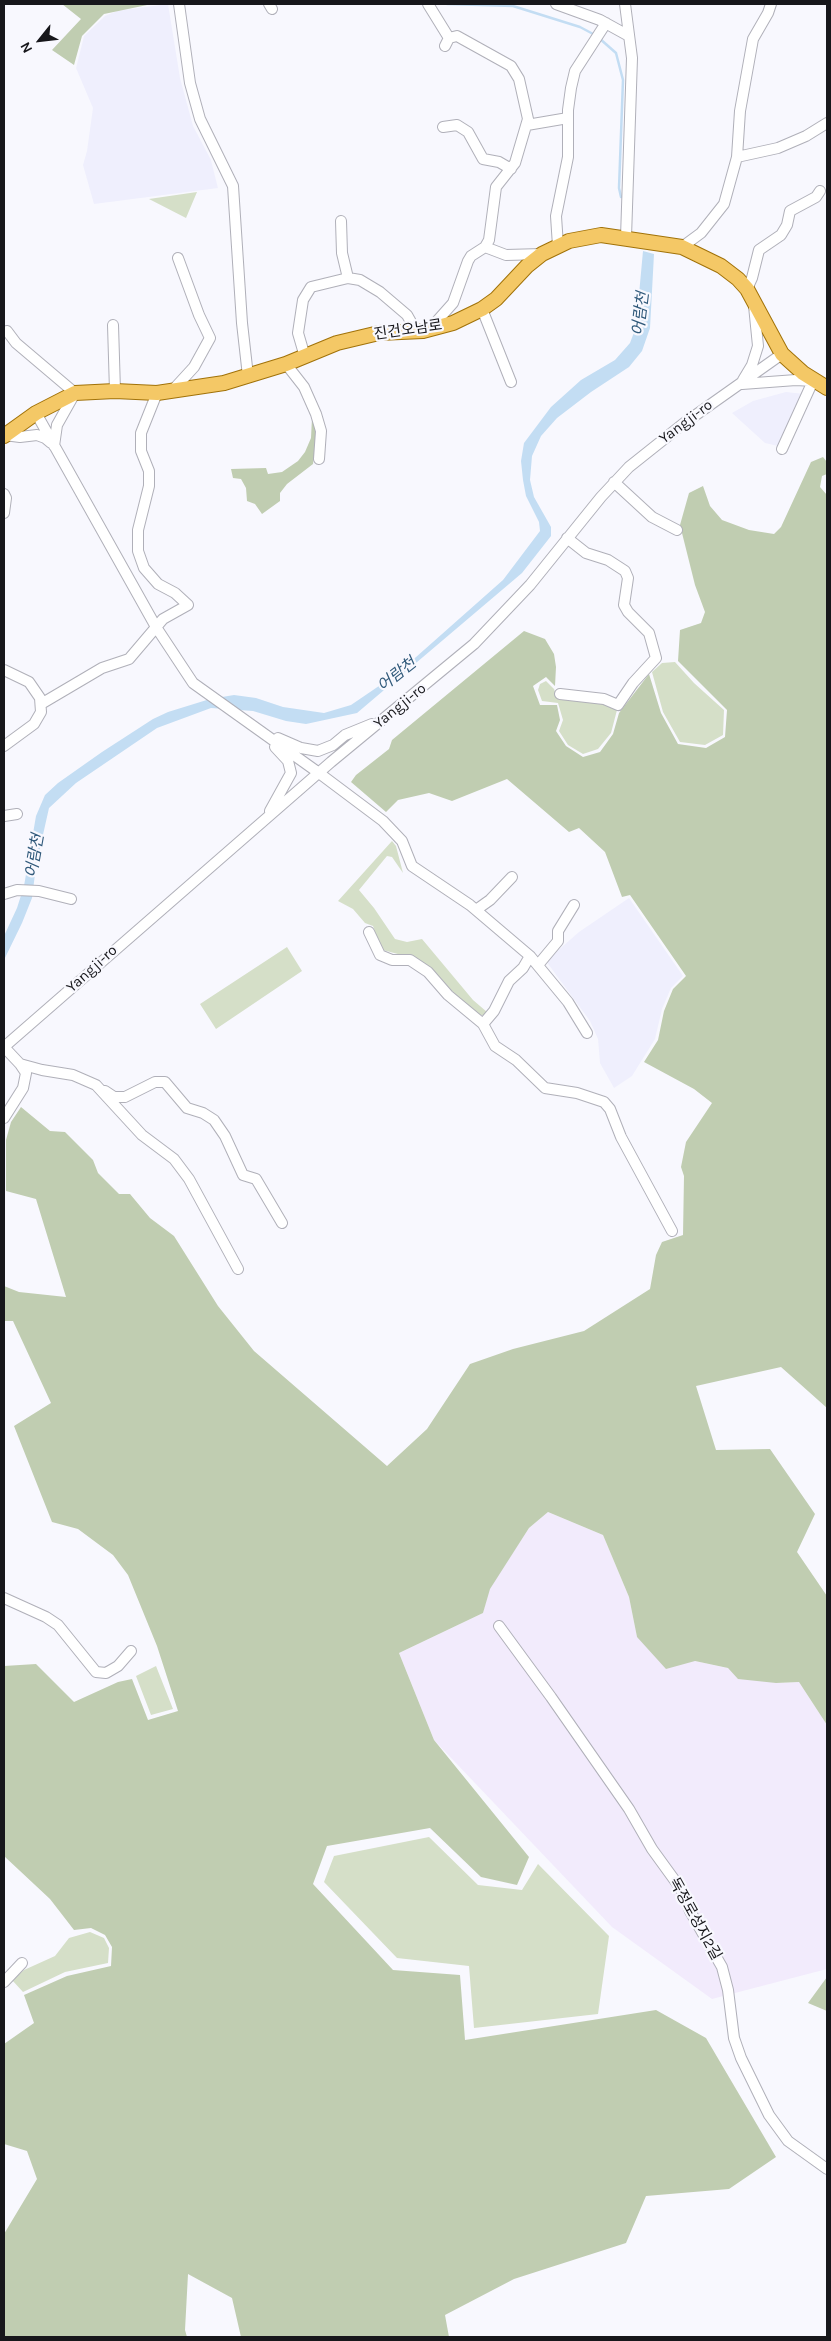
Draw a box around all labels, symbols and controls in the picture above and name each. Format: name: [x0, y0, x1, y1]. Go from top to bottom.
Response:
north arrow: [15, 15, 65, 65]
text: N: [17, 39, 36, 56]
water label: 어람천: [629, 291, 653, 337]
street label: 진건오남로: [373, 316, 443, 344]
street label: Yangji-ro: [656, 396, 716, 448]
water label: 어람천: [374, 654, 420, 696]
street label: Yangji-ro: [370, 679, 430, 733]
water label: 어람천: [22, 833, 48, 879]
street label: Yangji-ro: [63, 942, 121, 996]
street label: 독정로성지2길: [665, 1875, 725, 1963]

